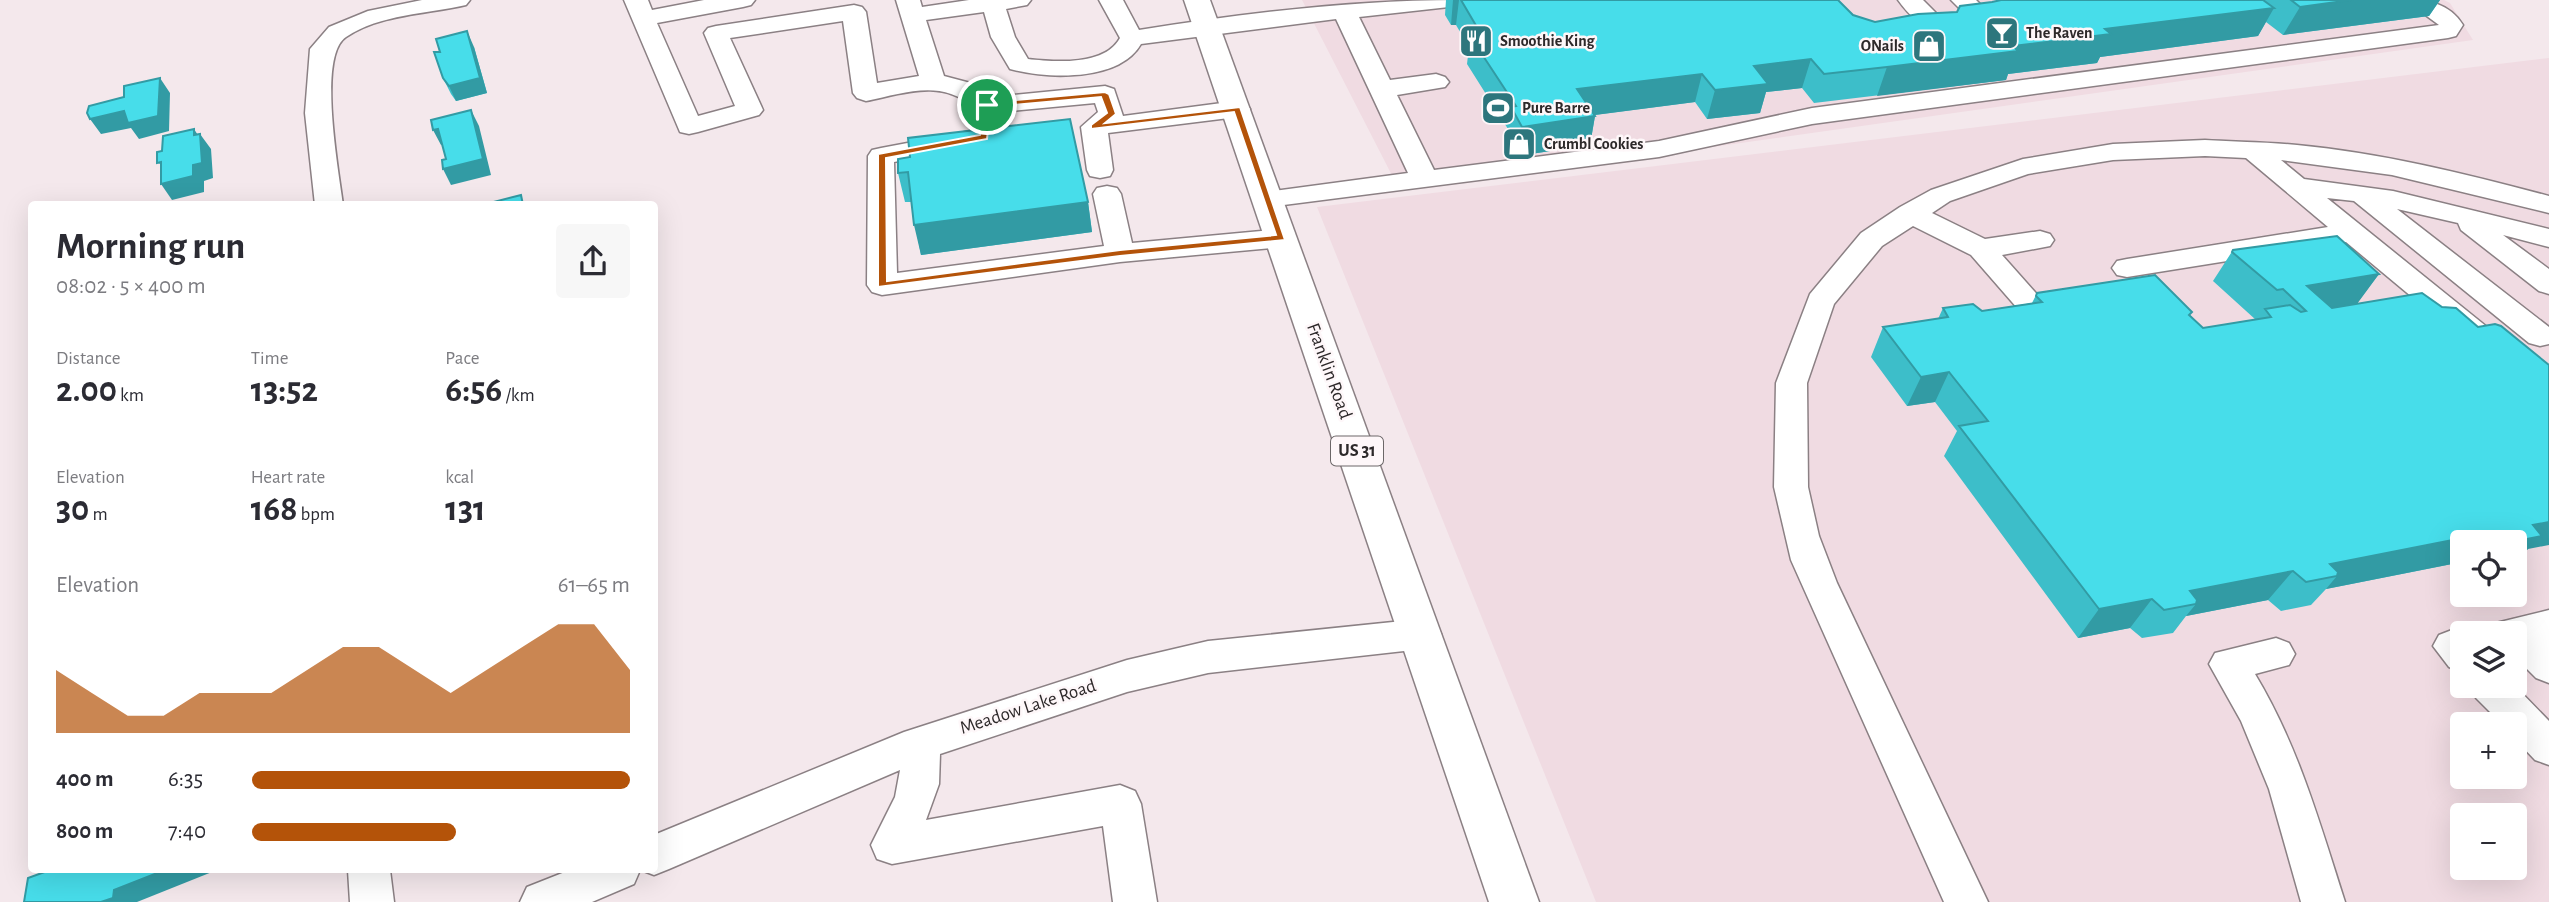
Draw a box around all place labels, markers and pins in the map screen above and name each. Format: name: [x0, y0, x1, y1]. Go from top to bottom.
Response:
bar icon: The Raven: [1983, 14, 2021, 52]
restaurant icon: Smoothie King: [1457, 22, 1495, 60]
place label: The Raven: [2026, 25, 2092, 41]
shop icon: ONails: [1910, 27, 1948, 65]
place label: Smoothie King: [1500, 33, 1596, 49]
place label: ONails: [1861, 38, 1904, 54]
pin: [957, 75, 1017, 135]
sports icon: Pure Barre: [1479, 89, 1517, 127]
place label: Pure Barre: [1522, 100, 1591, 116]
shop icon: Crumbl Cookies: [1500, 125, 1538, 163]
place label: Crumbl Cookies: [1544, 136, 1643, 152]

